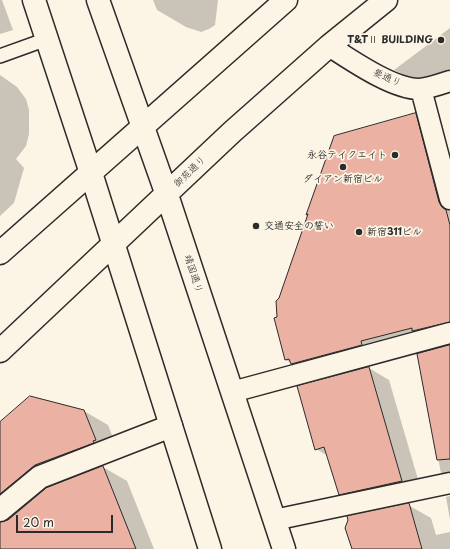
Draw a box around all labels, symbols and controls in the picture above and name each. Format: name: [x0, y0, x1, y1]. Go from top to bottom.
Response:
place label: T&TⅡ BUILDING: [347, 34, 433, 46]
marker: T&TⅡ BUILDING: [436, 35, 446, 45]
street label: 要通り: [371, 66, 403, 90]
place label: 永谷テイクエイト: [307, 149, 387, 161]
marker: 永谷テイクエイト: [390, 150, 400, 160]
street label: 御苑通り: [171, 154, 209, 190]
marker: ダイアン新宿ビル: [338, 162, 348, 172]
place label: ダイアン新宿ビル: [303, 173, 383, 185]
place label: 交通安全の誓い: [264, 220, 334, 232]
marker: 交通安全の誓い: [251, 221, 261, 231]
place label: 新宿311ビル: [367, 226, 422, 238]
marker: 新宿311ビル: [354, 227, 364, 237]
street label: 靖国通り: [181, 253, 205, 295]
scale bar: [18, 507, 115, 533]
text: 20 m: [23, 513, 54, 531]

